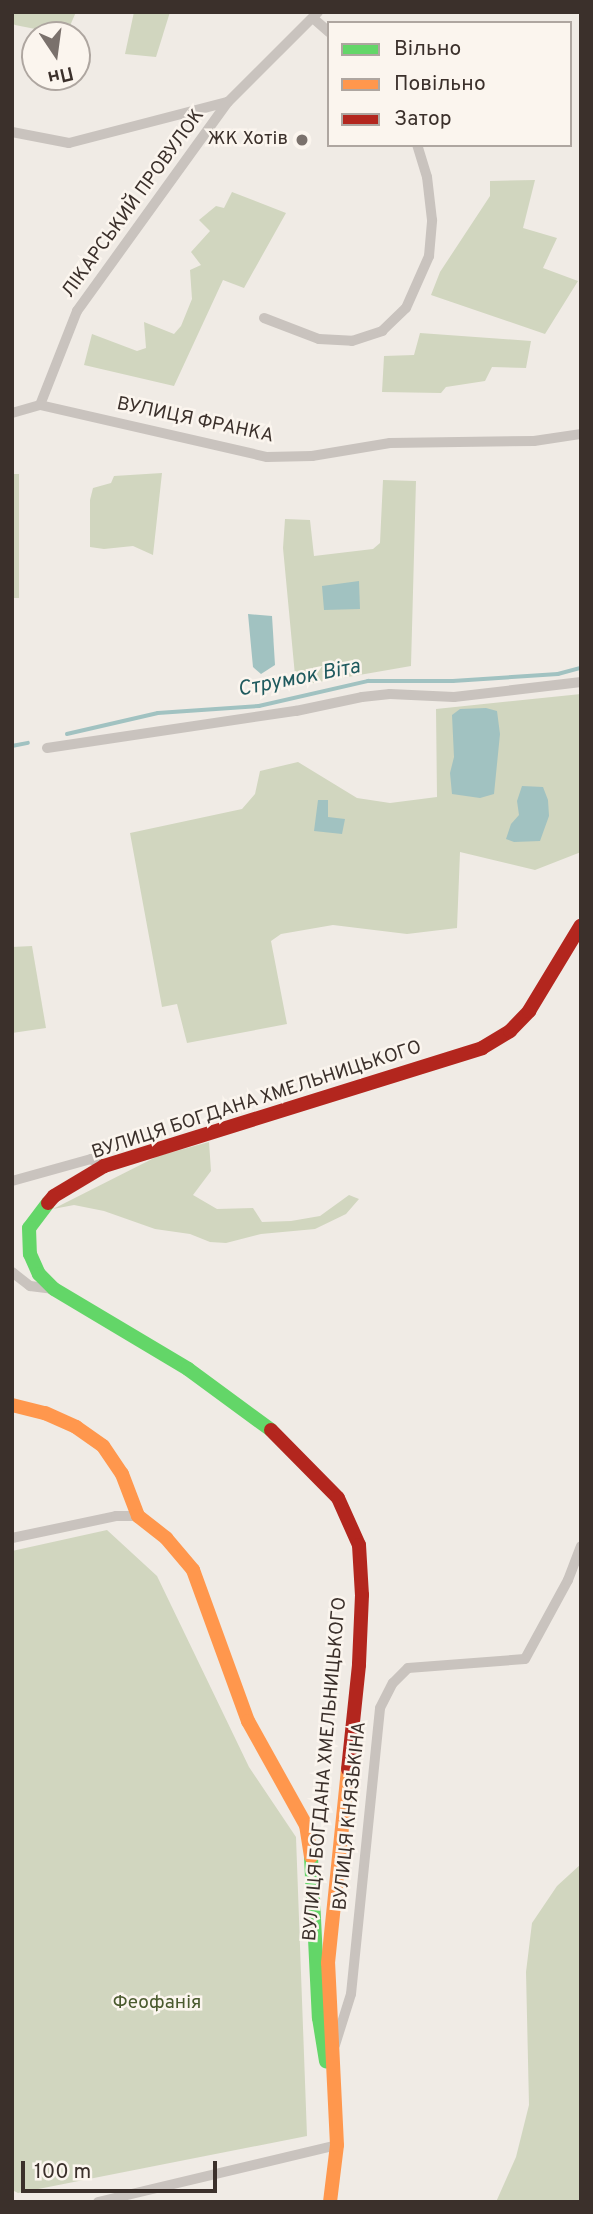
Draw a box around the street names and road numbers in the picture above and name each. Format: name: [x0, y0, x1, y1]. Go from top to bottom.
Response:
street label: ЛІКАРСЬКИЙ ПРОВУЛОК: [58, 105, 210, 303]
street label: ВУЛИЦЯ ФРАНКА: [114, 393, 276, 449]
street label: ВУЛИЦЯ БОГДАНА ХМЕЛЬНИЦЬКОГО: [89, 1037, 425, 1165]
street label: ВУЛИЦЯ БОГДАНА ХМЕЛЬНИЦЬКОГО: [300, 1596, 352, 1942]
street label: ВУЛИЦЯ КНЯЗЬКІНА: [330, 1721, 372, 1911]

